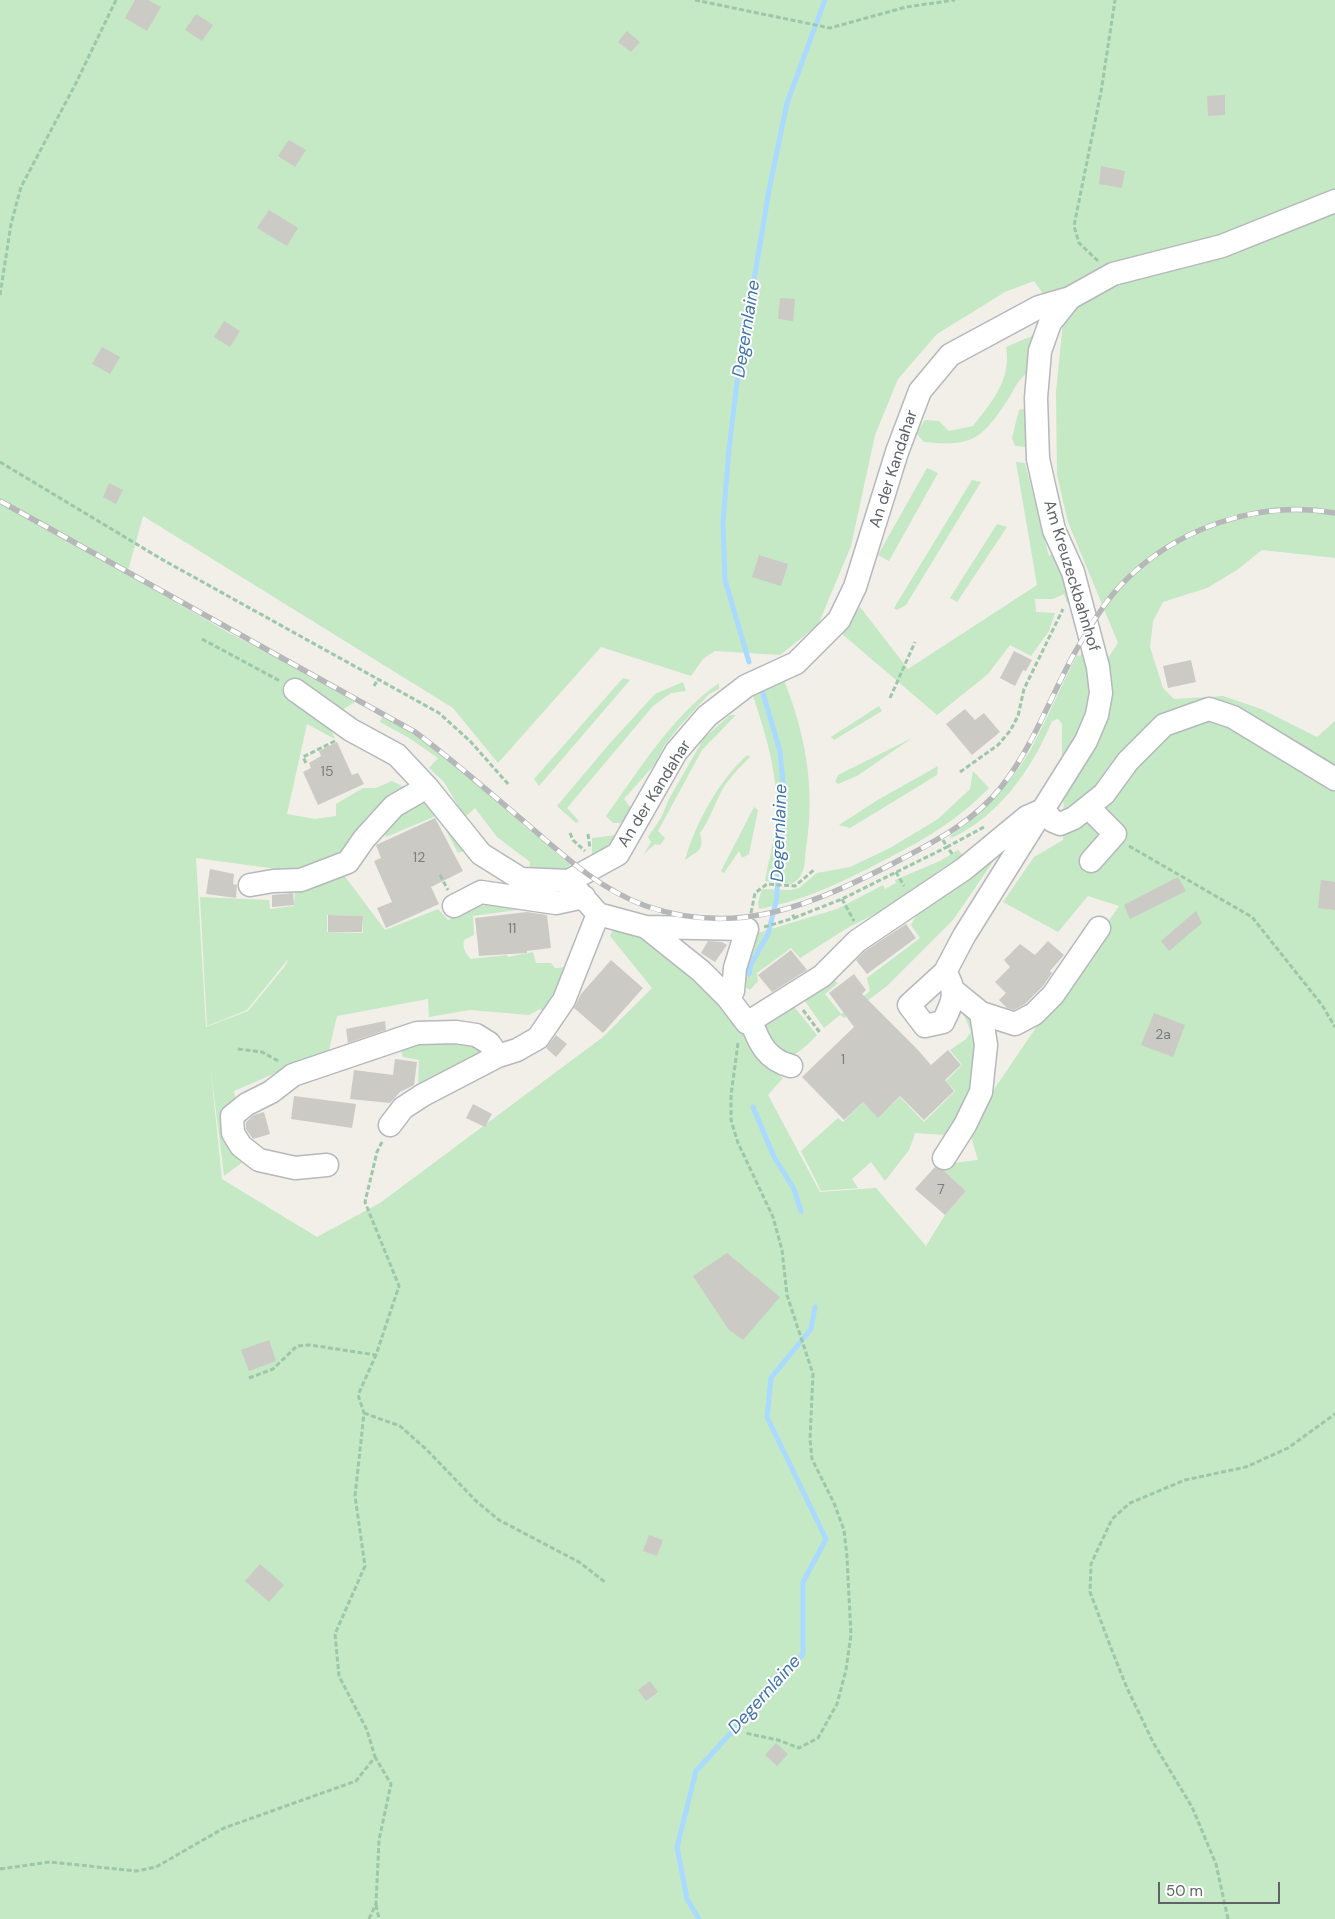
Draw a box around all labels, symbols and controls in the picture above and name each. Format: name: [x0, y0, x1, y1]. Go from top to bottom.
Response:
water label: Degernlaine: [729, 279, 765, 379]
street label: An der Kandahar: [866, 408, 922, 530]
street label: Am Kreuzeckbahnhof: [1039, 498, 1103, 654]
street label: An der Kandahar: [614, 737, 696, 851]
house number: 15: [321, 764, 333, 780]
water label: Degernlaine: [767, 783, 793, 883]
house number: 12: [413, 850, 425, 866]
house number: 11: [508, 921, 516, 937]
house number: 2a: [1155, 1027, 1171, 1043]
house number: 1: [841, 1052, 845, 1068]
house number: 7: [937, 1182, 945, 1198]
water label: Degernlaine: [724, 1651, 806, 1739]
scale bar: [1160, 1872, 1282, 1904]
text: 50 m: [1166, 1881, 1203, 1901]

